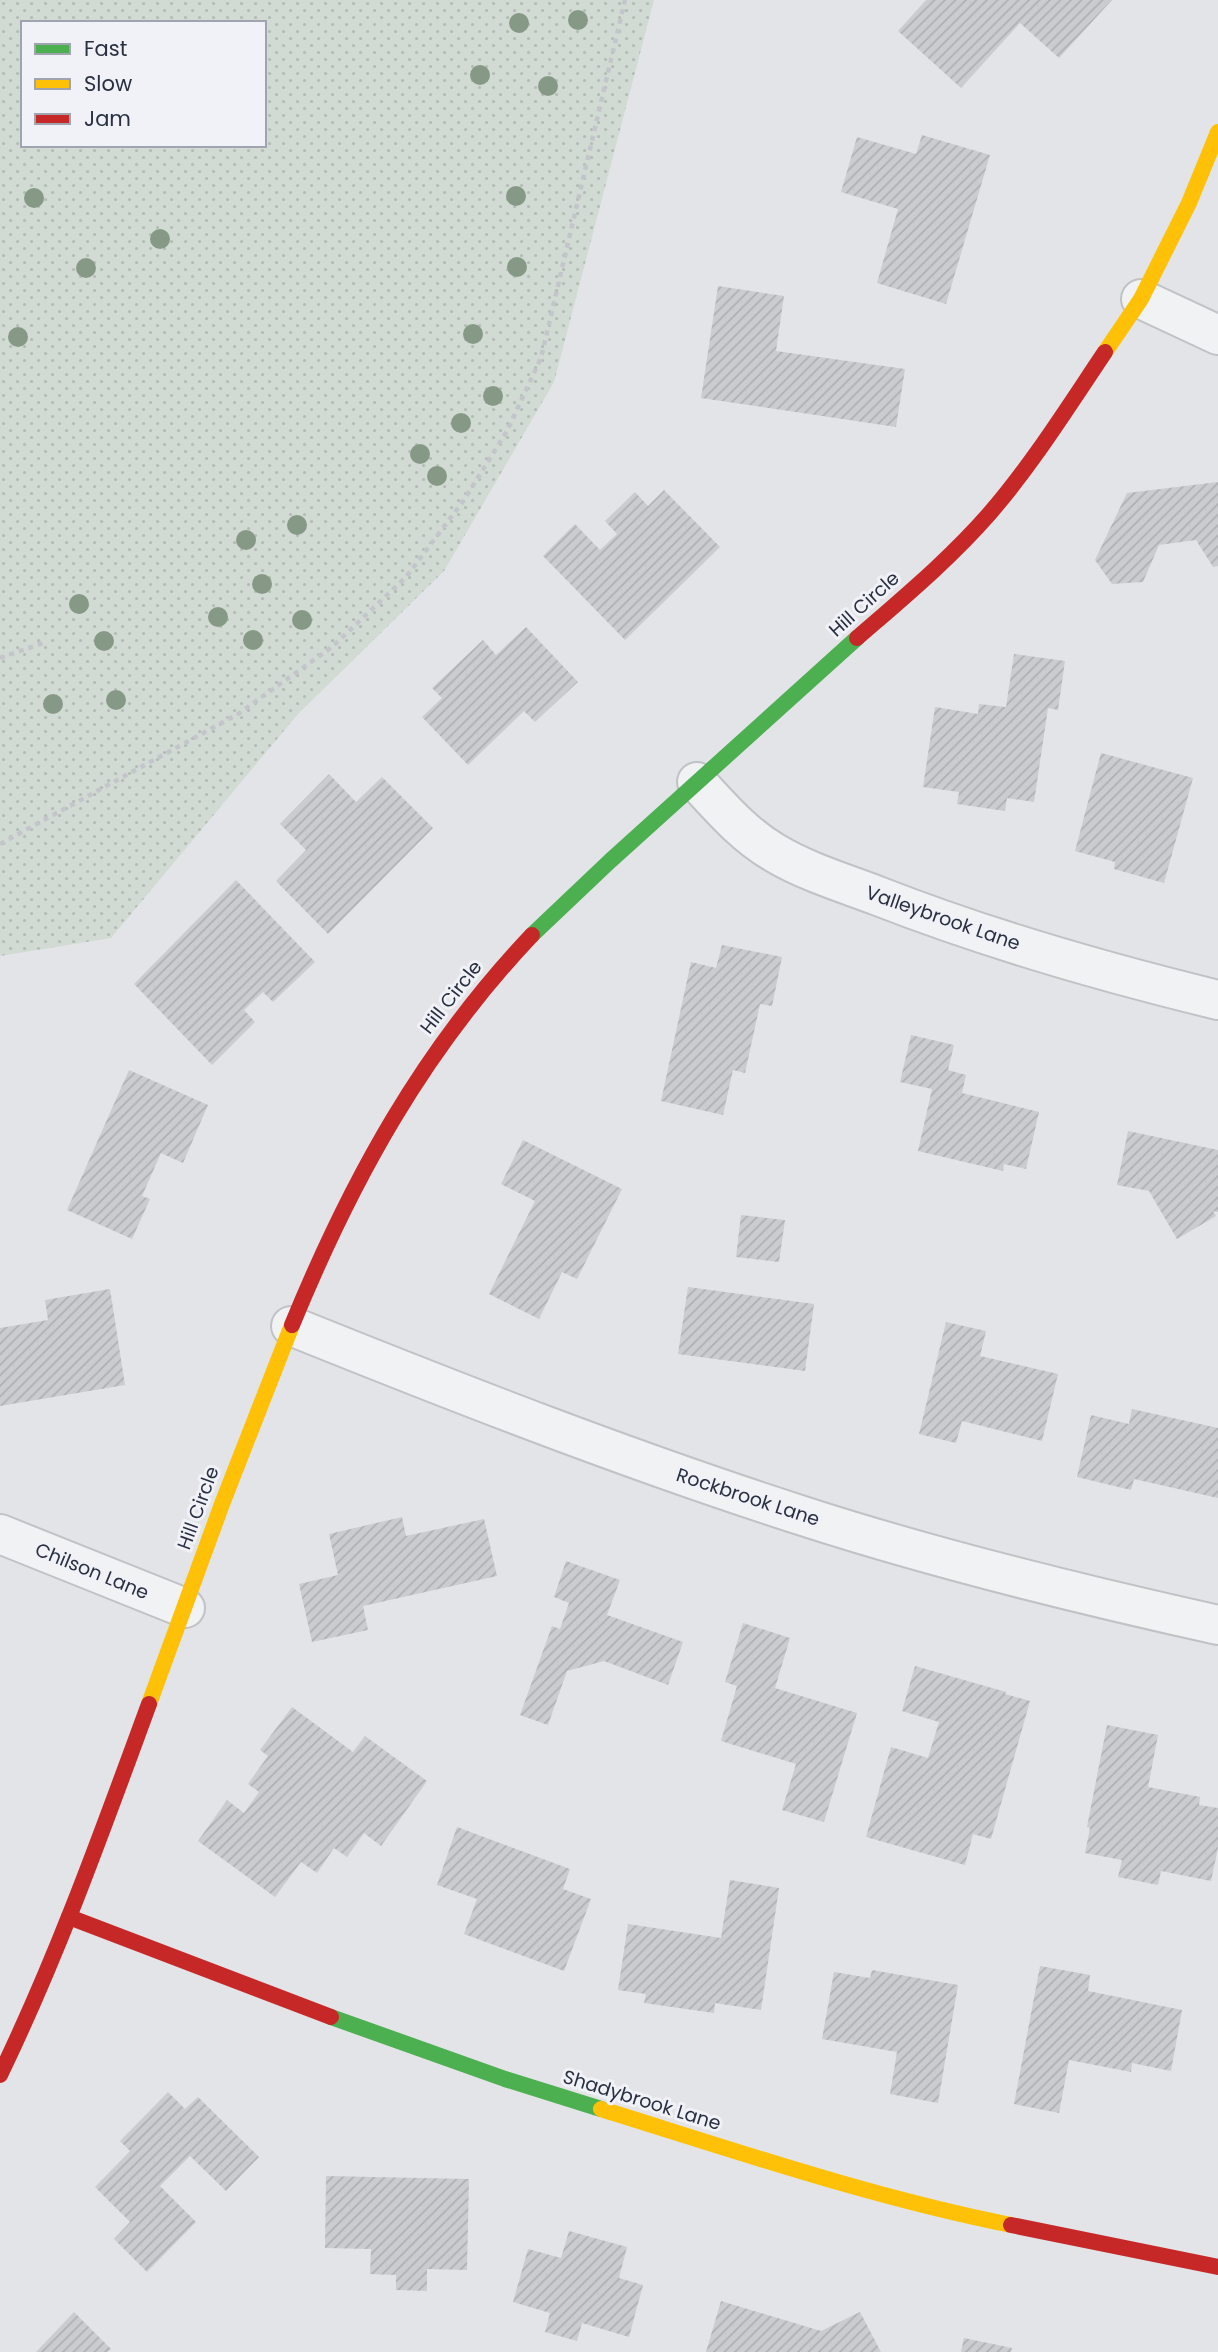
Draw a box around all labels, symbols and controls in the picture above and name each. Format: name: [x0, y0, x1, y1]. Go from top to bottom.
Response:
legend: [21, 21, 266, 147]
text: Fast: [84, 34, 127, 63]
text: Slow: [84, 69, 132, 98]
text: Jam: [84, 104, 131, 133]
street label: Hill Circle: [823, 565, 905, 643]
street label: Valleybrook Lane: [862, 879, 1024, 957]
street label: Hill Circle: [414, 955, 488, 1039]
street label: Rockbrook Lane: [673, 1461, 823, 1533]
street label: Hill Circle: [170, 1463, 226, 1553]
street label: Chilson Lane: [31, 1536, 153, 1606]
street label: Shadybrook Lane: [560, 2063, 724, 2137]

